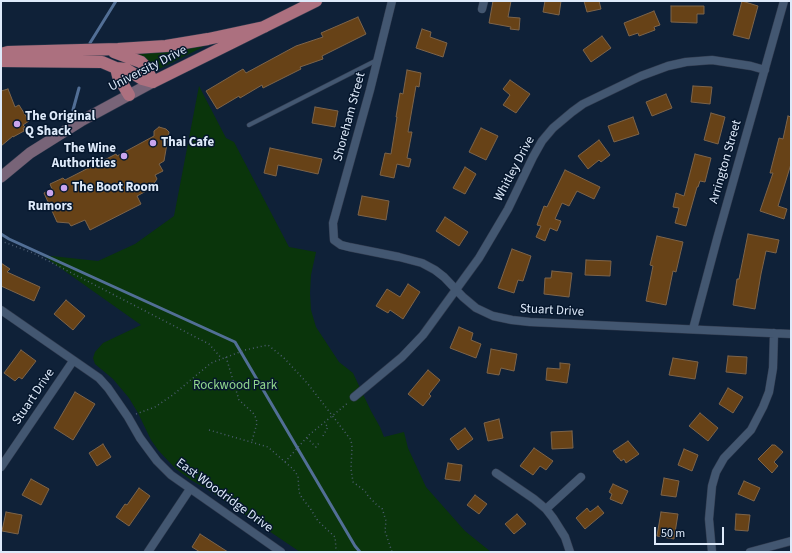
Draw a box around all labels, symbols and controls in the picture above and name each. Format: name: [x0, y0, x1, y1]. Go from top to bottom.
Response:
street label: University Drive: [106, 43, 190, 95]
street label: Shoreham Street: [331, 71, 369, 163]
place label: The Original Q Shack: [25, 109, 95, 140]
street label: Arrington Street: [707, 118, 745, 206]
marker: The Original Q Shack: [12, 119, 22, 129]
street label: Whitley Drive: [491, 134, 539, 204]
place label: Thai Cafe: [161, 135, 214, 151]
marker: Thai Cafe: [148, 138, 158, 148]
place label: The Wine Authorities: [52, 141, 116, 172]
marker: The Wine Authorities: [119, 151, 129, 161]
place label: The Boot Room: [72, 180, 159, 196]
marker: The Boot Room: [59, 183, 69, 193]
marker: Rumors: [45, 188, 55, 198]
place label: Rumors: [28, 199, 72, 215]
street label: Stuart Drive: [519, 302, 585, 320]
street label: Stuart Drive: [10, 366, 58, 428]
park label: Rockwood Park: [193, 378, 277, 394]
street label: East Woodridge Drive: [173, 456, 275, 536]
scale bar: [656, 519, 726, 545]
text: 50 m: [661, 525, 685, 542]

